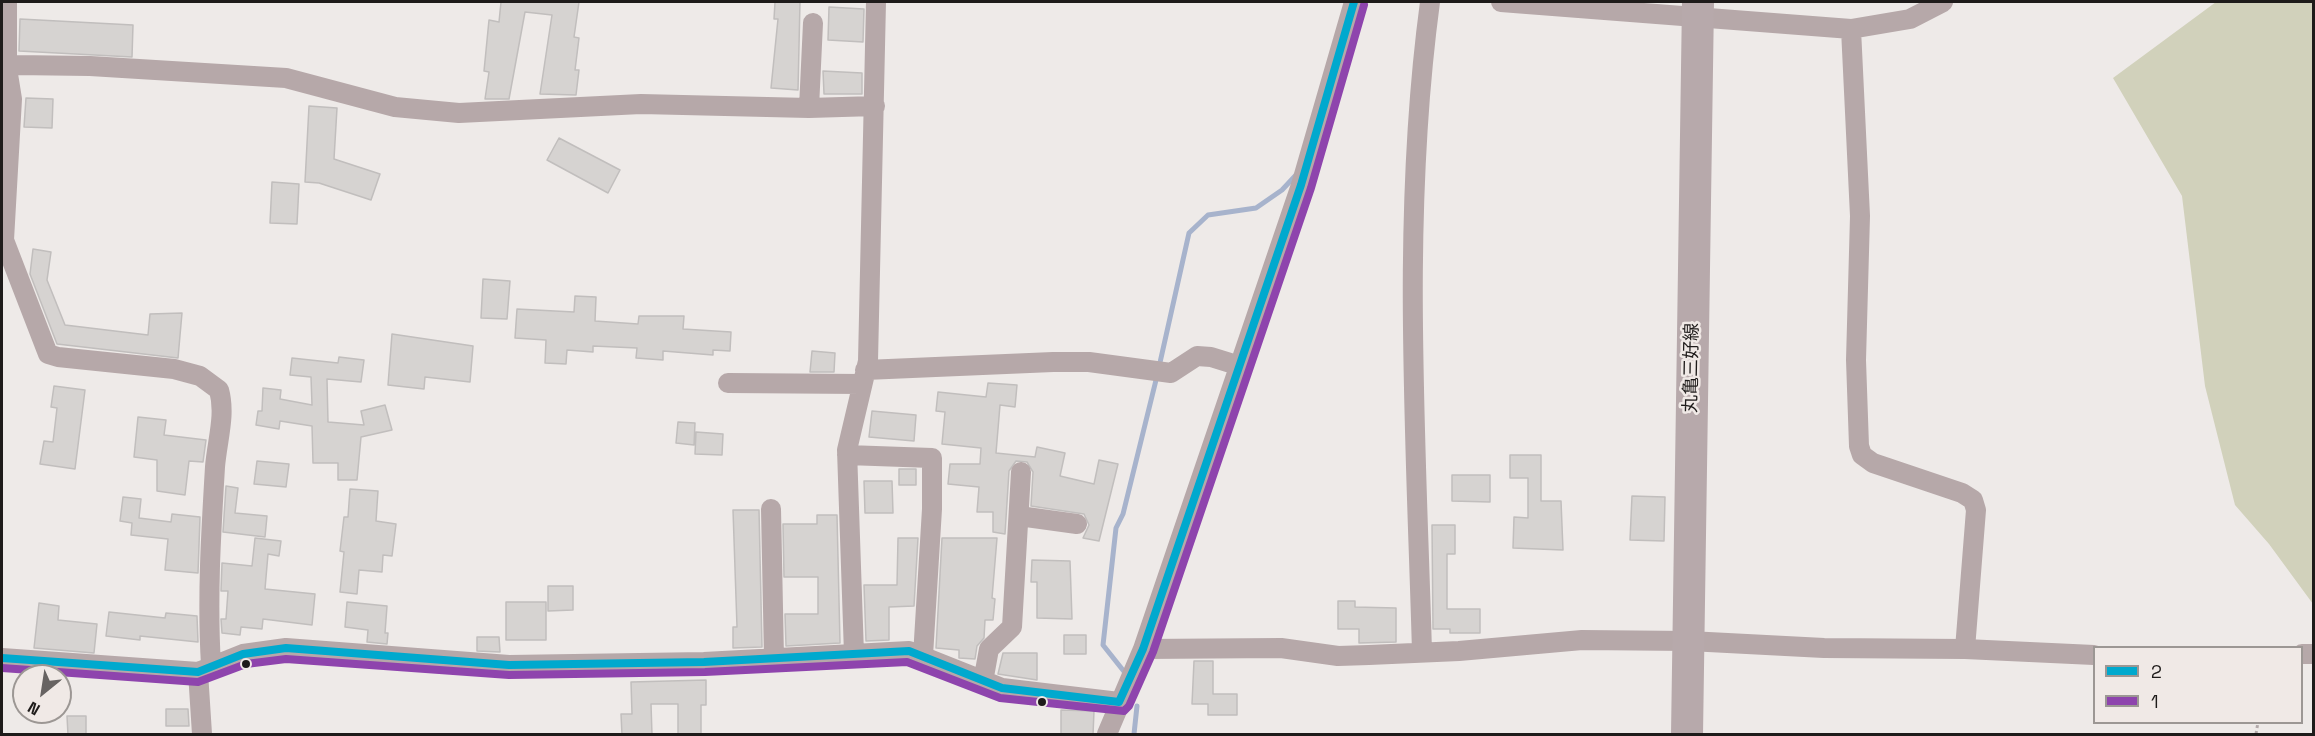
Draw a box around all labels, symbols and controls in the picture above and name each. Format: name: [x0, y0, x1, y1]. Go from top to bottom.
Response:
street label: 丸亀三好線: [1680, 323, 1704, 413]
legend: [2093, 646, 2303, 724]
unlabelled marker: [240, 658, 252, 670]
text: 2: [2151, 660, 2162, 683]
north arrow: [12, 664, 72, 724]
text: 1: [2151, 690, 2159, 713]
unlabelled marker: [1036, 696, 1048, 708]
text: N: [24, 697, 44, 720]

